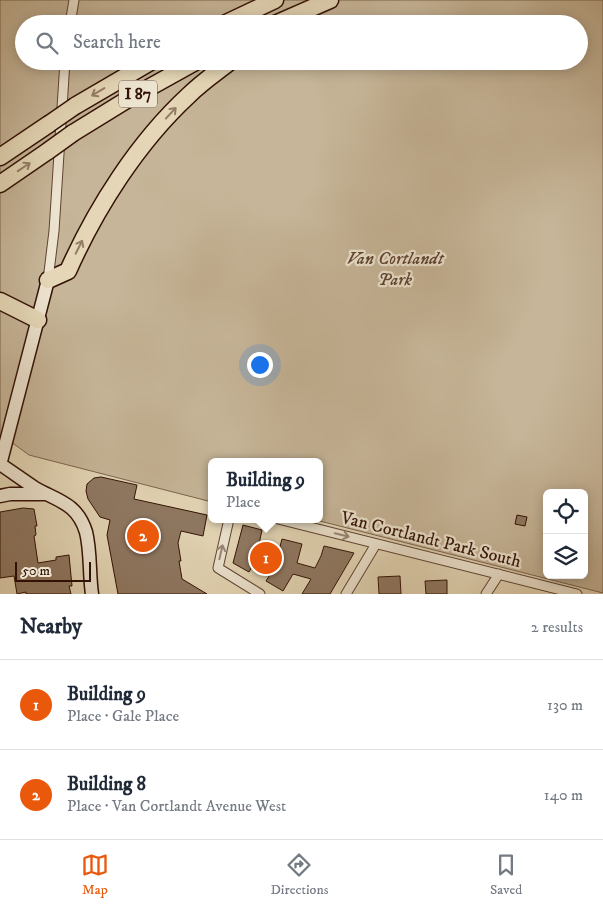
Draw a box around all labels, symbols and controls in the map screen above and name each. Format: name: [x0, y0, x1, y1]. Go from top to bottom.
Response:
search box: [15, 15, 588, 70]
icon: search: [33, 29, 61, 57]
text: Search here: [73, 31, 161, 54]
road number: I 87: [119, 80, 157, 108]
one-way arrow: [91, 88, 105, 98]
one-way arrow: [165, 107, 177, 119]
one-way arrow: [17, 162, 31, 172]
one-way arrow: [75, 240, 84, 255]
park label: Van Cortlandt Park: [347, 248, 445, 291]
your location: [247, 352, 273, 378]
popup: [208, 458, 323, 523]
text: Building 9: [226, 469, 305, 492]
map controls: [543, 489, 588, 579]
button: locate: [543, 489, 588, 534]
text: Place: [226, 492, 260, 512]
street label: Van Cortlandt Park South: [338, 507, 524, 573]
pin: 2: [127, 517, 159, 555]
one-way arrow: [333, 531, 349, 540]
button: layers: [543, 534, 588, 579]
pin: 1: [250, 539, 282, 577]
one-way arrow: [217, 545, 226, 561]
scale bar: [15, 559, 91, 582]
text: 50 m: [22, 562, 50, 580]
text: Nearby: [20, 614, 82, 640]
text: 2 results: [531, 617, 583, 637]
text: Building 9: [67, 683, 146, 706]
text: 1: [33, 695, 39, 715]
text: 130 m: [547, 695, 583, 715]
text: Place · Gale Place: [67, 706, 179, 726]
text: Building 8: [67, 773, 146, 796]
text: 2: [32, 785, 40, 805]
text: 140 m: [544, 785, 583, 805]
text: Place · Van Cortlandt Avenue West: [67, 796, 286, 816]
tab: Map: [81, 851, 109, 899]
tab: Directions: [270, 851, 328, 899]
tab: Saved: [490, 851, 522, 899]

